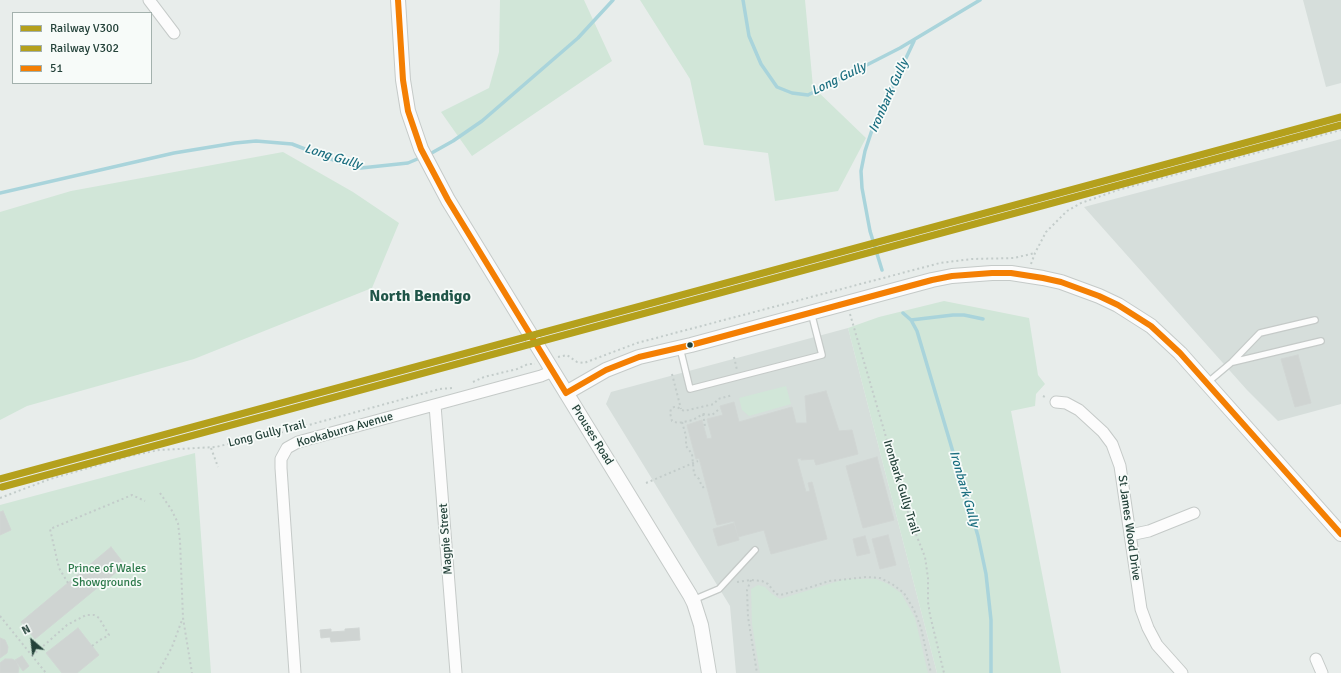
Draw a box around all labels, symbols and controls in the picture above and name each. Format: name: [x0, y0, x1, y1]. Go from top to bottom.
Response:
legend: [12, 12, 152, 84]
text: Railway V300: [50, 21, 119, 36]
text: Railway V302: [50, 41, 119, 56]
water label: Ironbark Gully: [866, 57, 912, 135]
water label: Long Gully: [809, 59, 869, 99]
text: 51: [50, 61, 63, 76]
water label: Long Gully: [303, 141, 363, 173]
district label: North Bendigo: [369, 287, 471, 307]
unlabelled marker: [685, 340, 695, 350]
street label: Prouses Road: [568, 402, 616, 468]
street label: Kookaburra Avenue: [295, 409, 395, 451]
street label: Long Gully Trail: [227, 417, 307, 451]
street label: Ironbark Gully Trail: [880, 438, 922, 536]
water label: Ironbark Gully: [946, 449, 982, 529]
street label: St James Wood Drive: [1114, 474, 1144, 582]
street label: Magpie Street: [436, 503, 456, 575]
park label: Prince of Wales Showgrounds: [68, 562, 146, 590]
north arrow: [12, 621, 52, 661]
text: N: [20, 622, 33, 637]

